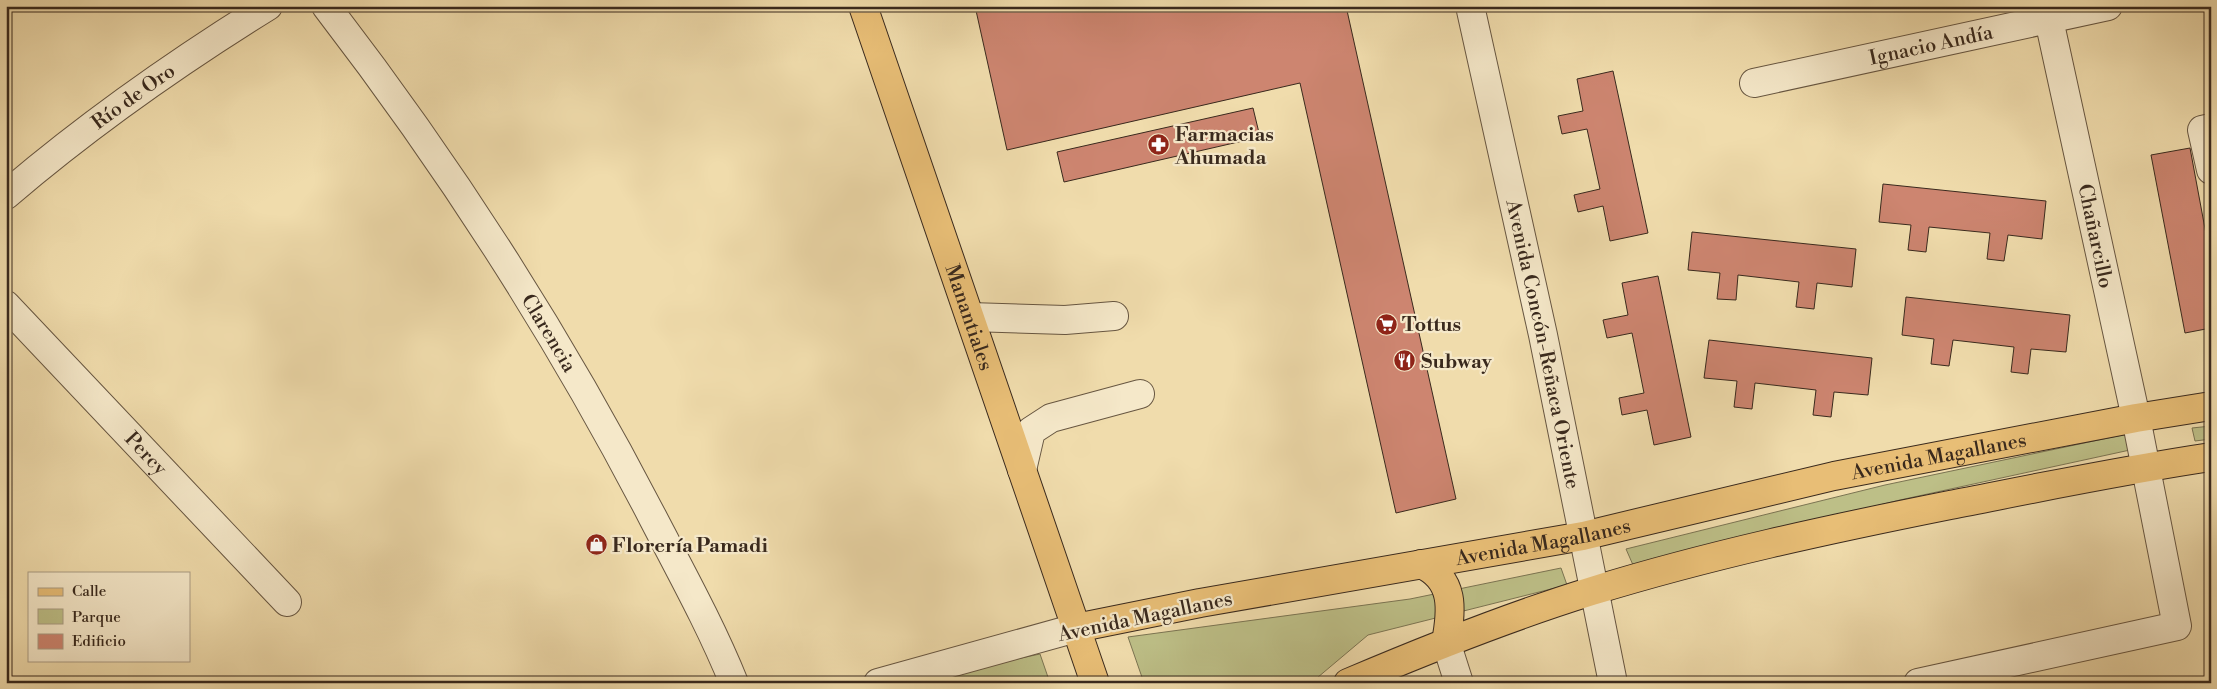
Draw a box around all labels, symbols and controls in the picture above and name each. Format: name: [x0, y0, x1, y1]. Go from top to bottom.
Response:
street label: Ignacio Andía: [1867, 20, 1996, 72]
street label: Río de Oro: [87, 59, 180, 136]
place label: Farmacias Ahumada: [1174, 123, 1274, 171]
pharmacy icon: Farmacias Ahumada: [1147, 133, 1171, 157]
street label: Chañarcillo: [2071, 182, 2118, 291]
street label: Avenida Concón-Reñaca Oriente: [1499, 196, 1585, 491]
street label: Manantiales: [939, 261, 998, 374]
street label: Clarencia: [515, 290, 582, 378]
supermarket icon: Tottus: [1374, 312, 1398, 336]
place label: Tottus: [1402, 313, 1461, 338]
restaurant icon: Subway: [1393, 349, 1417, 373]
place label: Subway: [1421, 350, 1493, 375]
street label: Percy: [119, 427, 172, 481]
street label: Avenida Magallanes: [1848, 428, 2029, 487]
street label: Avenida Magallanes: [1453, 514, 1633, 572]
shop icon: Florería Pamadi: [584, 533, 608, 557]
place label: Florería Pamadi: [612, 534, 769, 559]
legend: [28, 572, 190, 662]
text: Calle: [72, 582, 106, 601]
street label: Avenida Magallanes: [1055, 587, 1235, 648]
text: Parque: [72, 608, 121, 627]
text: Edificio: [72, 632, 126, 651]

